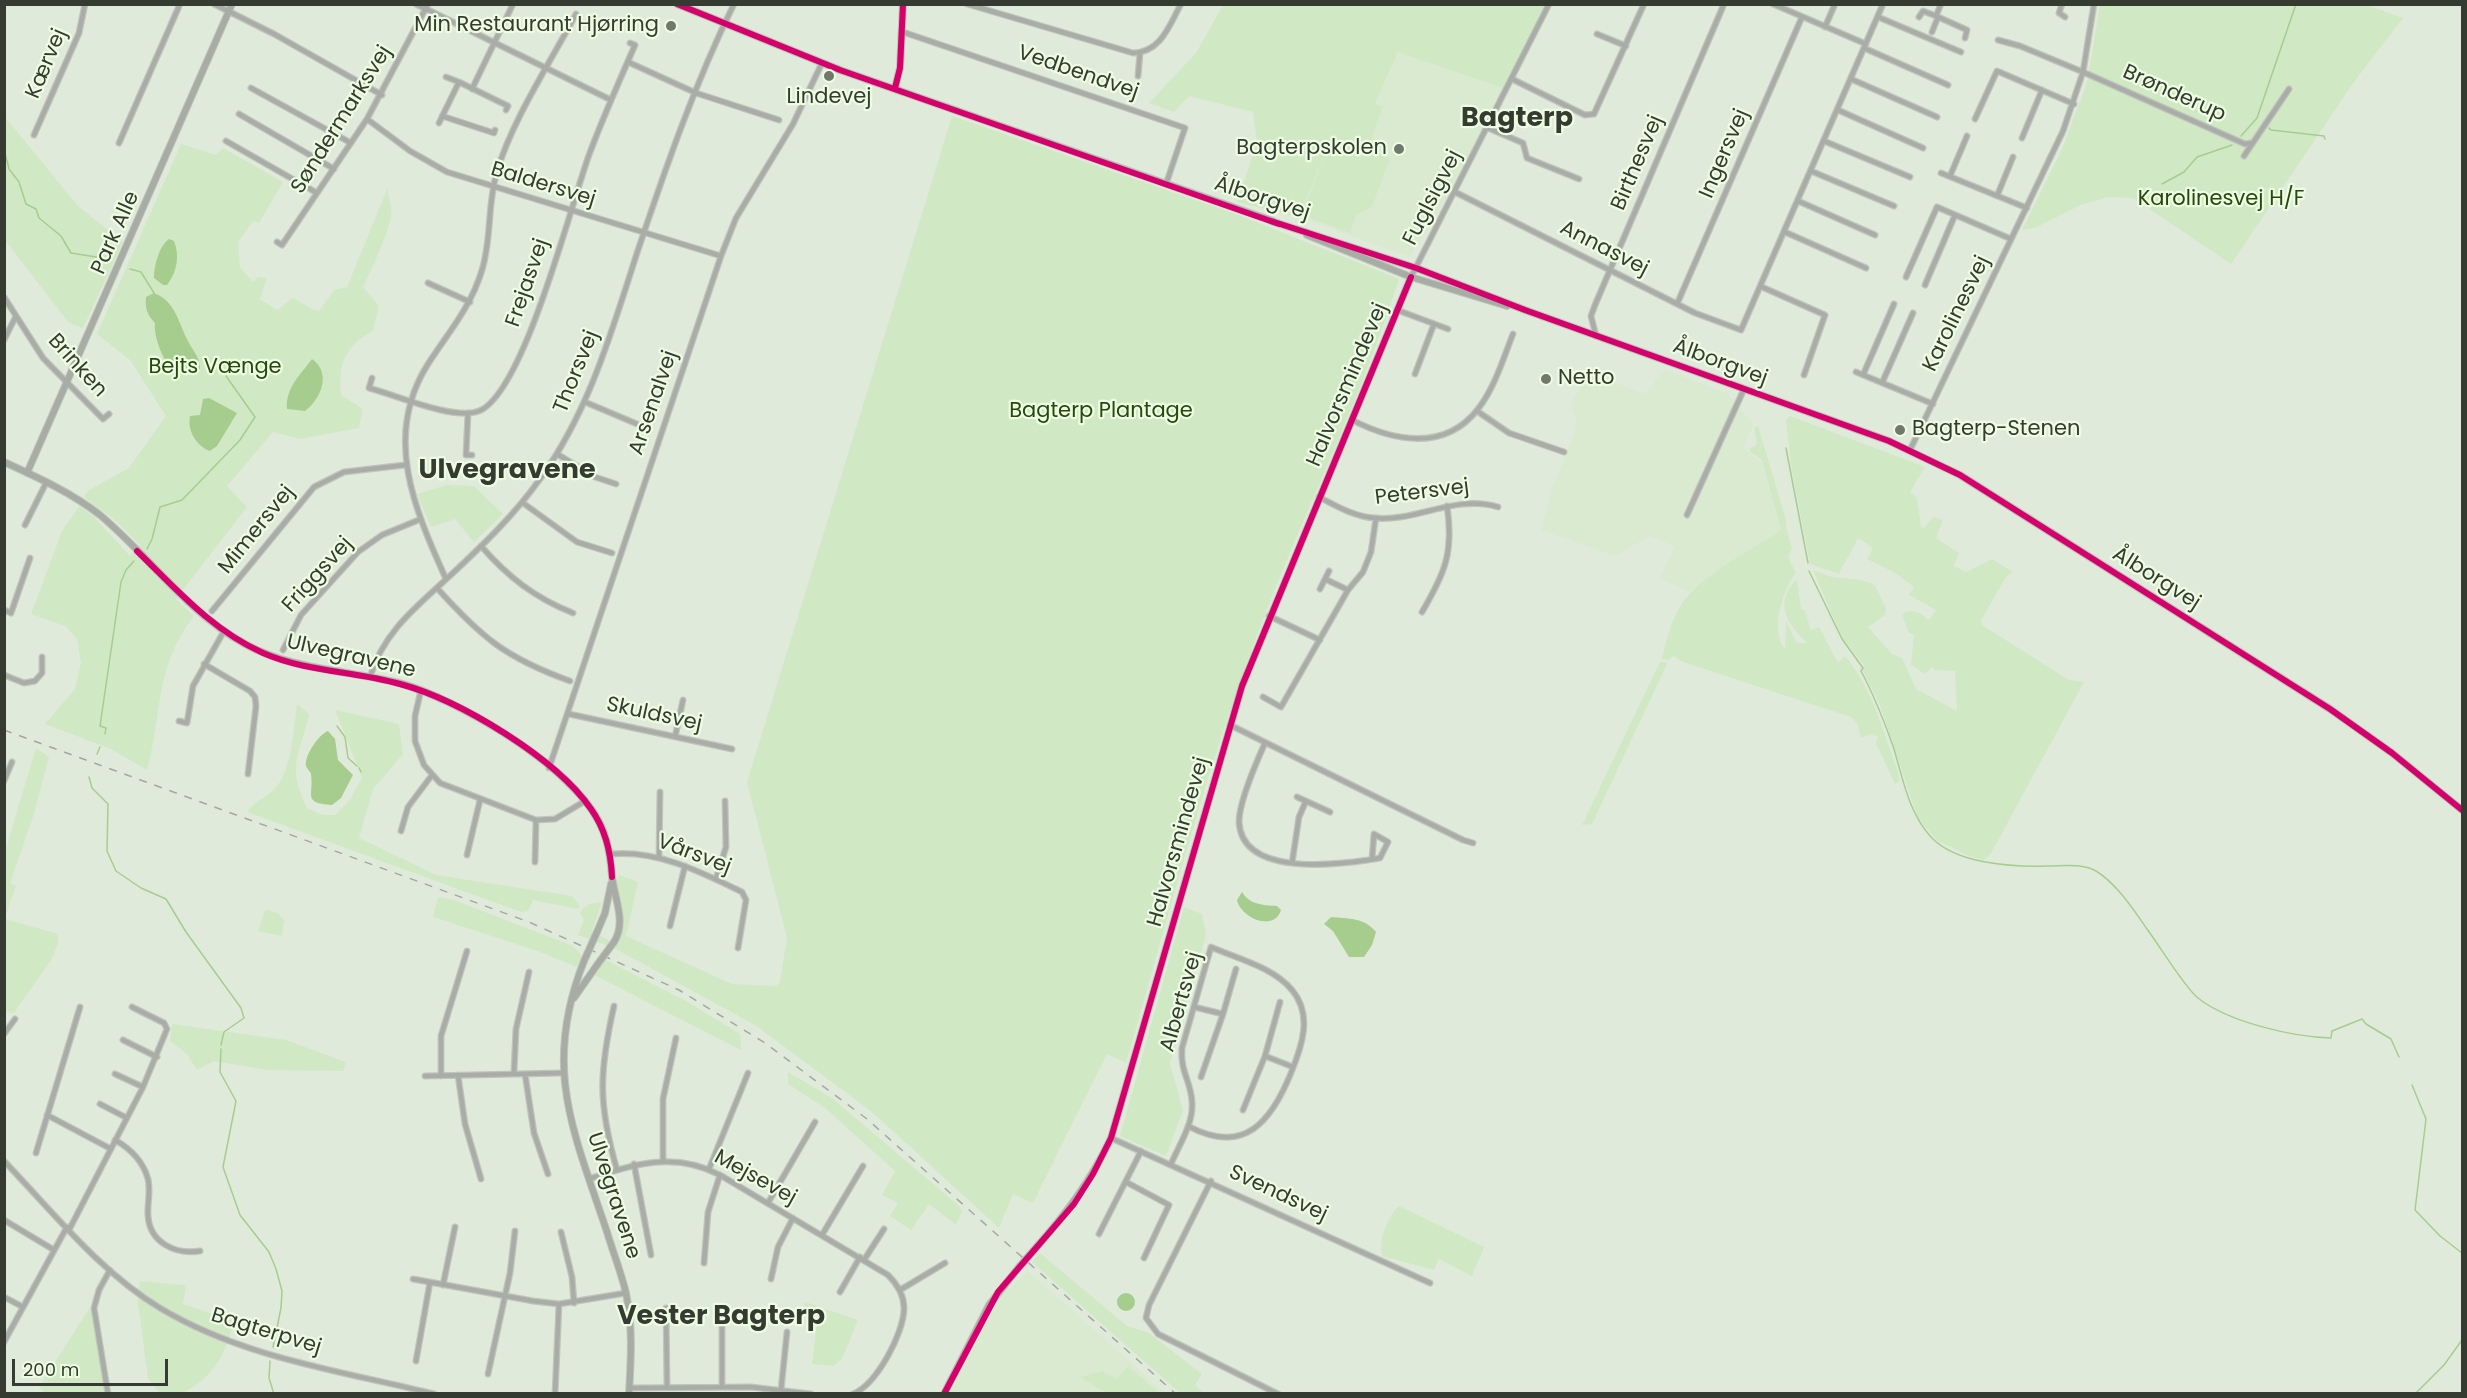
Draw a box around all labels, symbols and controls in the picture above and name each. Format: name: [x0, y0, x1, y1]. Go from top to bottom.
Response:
place label: Min Restaurant Hjørring: [414, 13, 659, 39]
marker: Min Restaurant Hjørring: [664, 19, 678, 33]
street label: Kærvej: [21, 25, 73, 103]
street label: Søndermarksvej: [286, 41, 398, 199]
street label: Vedbendvej: [1014, 41, 1142, 105]
street label: Brønderup: [2119, 60, 2229, 128]
marker: Lindevej: [822, 69, 836, 83]
place label: Lindevej: [787, 85, 871, 111]
district label: Bagterp: [1461, 103, 1573, 135]
street label: Ingersvej: [1695, 106, 1755, 202]
street label: Birthesvej: [1607, 112, 1669, 214]
place label: Bagterpskolen: [1236, 136, 1387, 162]
marker: Bagterpskolen: [1392, 142, 1406, 156]
street label: Fuglsigvej: [1398, 146, 1468, 250]
street label: Baldersvej: [488, 157, 598, 213]
street label: Ålborgvej: [1211, 172, 1313, 226]
park label: Karolinesvej H/F: [2138, 187, 2304, 213]
street label: Park Alle: [87, 188, 145, 278]
street label: Annasvej: [1555, 216, 1653, 282]
street label: Frejasvej: [501, 235, 555, 331]
street label: Karolinesvej: [1918, 252, 1996, 376]
street label: Halvorsmindevej: [1302, 299, 1394, 471]
street label: Thorsvej: [549, 327, 605, 417]
street label: Brinken: [42, 329, 112, 403]
street label: Ålborgvej: [1669, 334, 1771, 392]
street label: Arsenalvej: [624, 347, 684, 459]
park label: Bejts Vænge: [148, 355, 282, 381]
place label: Netto: [1558, 366, 1615, 392]
marker: Netto: [1539, 372, 1553, 386]
park label: Bagterp Plantage: [1009, 399, 1193, 425]
place label: Bagterp-Stenen: [1912, 417, 2080, 443]
marker: Bagterp-Stenen: [1893, 423, 1907, 437]
district label: Ulvegravene: [418, 455, 596, 487]
street label: Petersvej: [1373, 475, 1471, 511]
street label: Mimersvej: [214, 481, 300, 579]
street label: Friggsvej: [278, 532, 358, 618]
street label: Ålborgvej: [2107, 542, 2205, 616]
street label: Ulvegravene: [284, 630, 418, 684]
street label: Skuldsvej: [604, 693, 704, 737]
street label: Halvorsmindevej: [1143, 754, 1215, 930]
street label: Vårsvej: [653, 829, 735, 881]
street label: Albertsvej: [1156, 949, 1208, 1055]
street label: Ulvegravene: [581, 1130, 645, 1262]
street label: Mejsevej: [709, 1145, 801, 1211]
street label: Svendsvej: [1225, 1160, 1331, 1228]
district label: Vester Bagterp: [617, 1301, 825, 1333]
street label: Bagterpvej: [208, 1303, 324, 1361]
scale bar: [15, 1347, 171, 1385]
text: 200 m: [23, 1357, 79, 1382]

